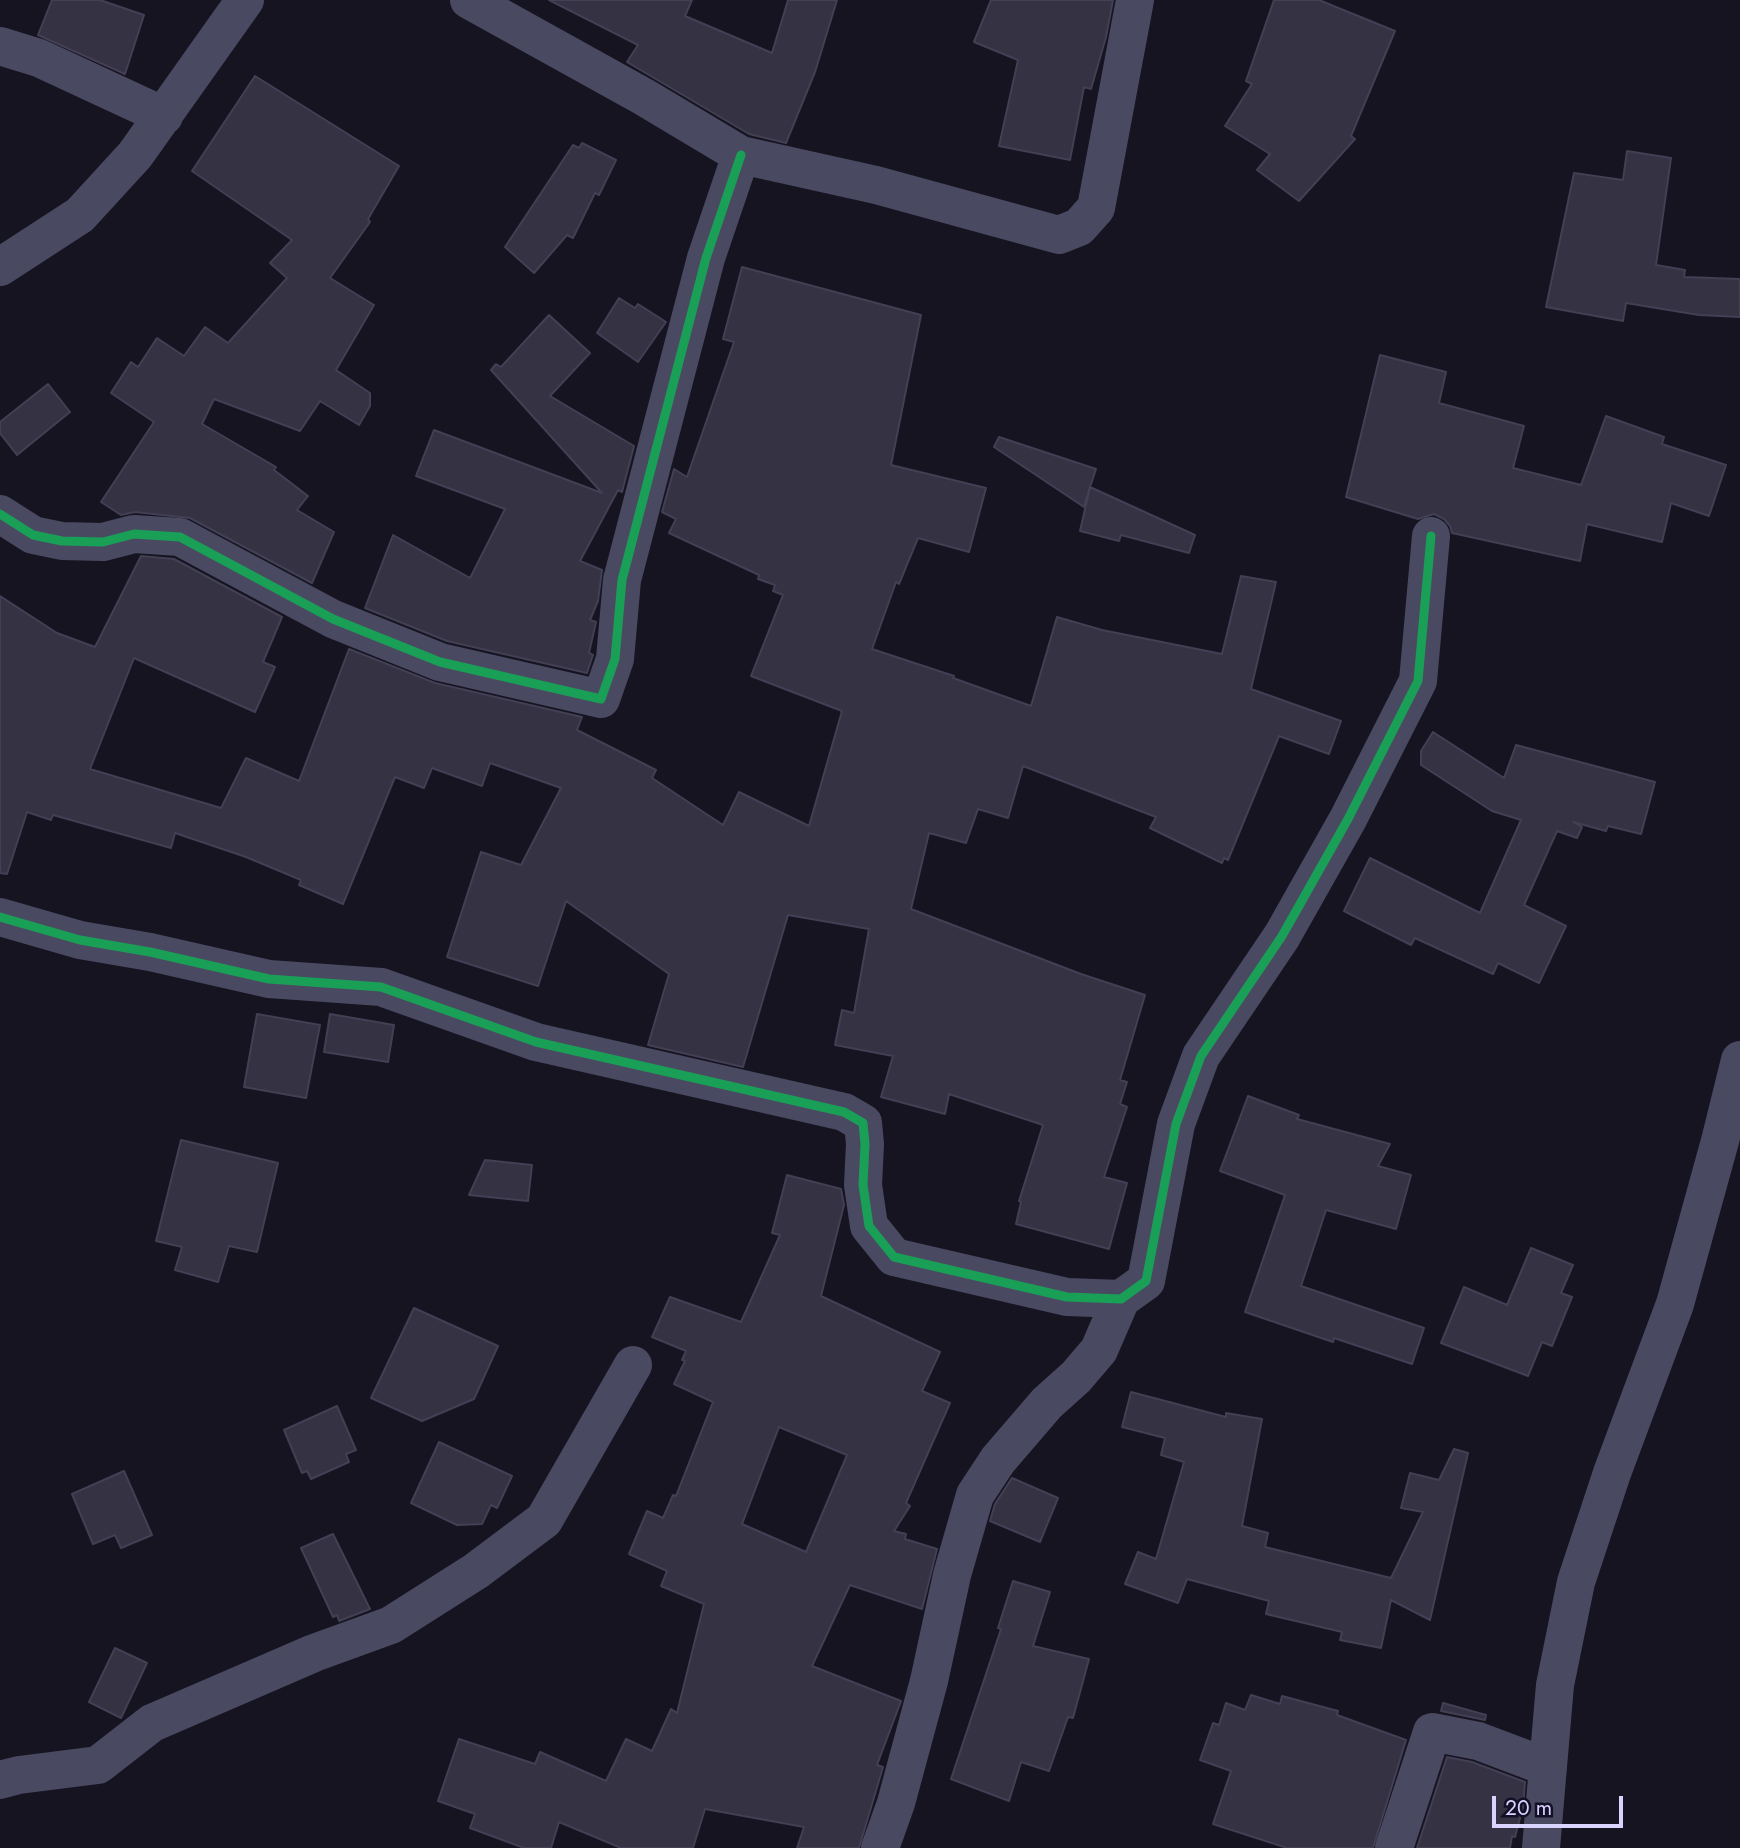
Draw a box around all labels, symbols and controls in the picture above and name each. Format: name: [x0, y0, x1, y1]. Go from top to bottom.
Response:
scale bar: [1495, 1782, 1626, 1826]
text: 20 m: [1505, 1793, 1552, 1823]

